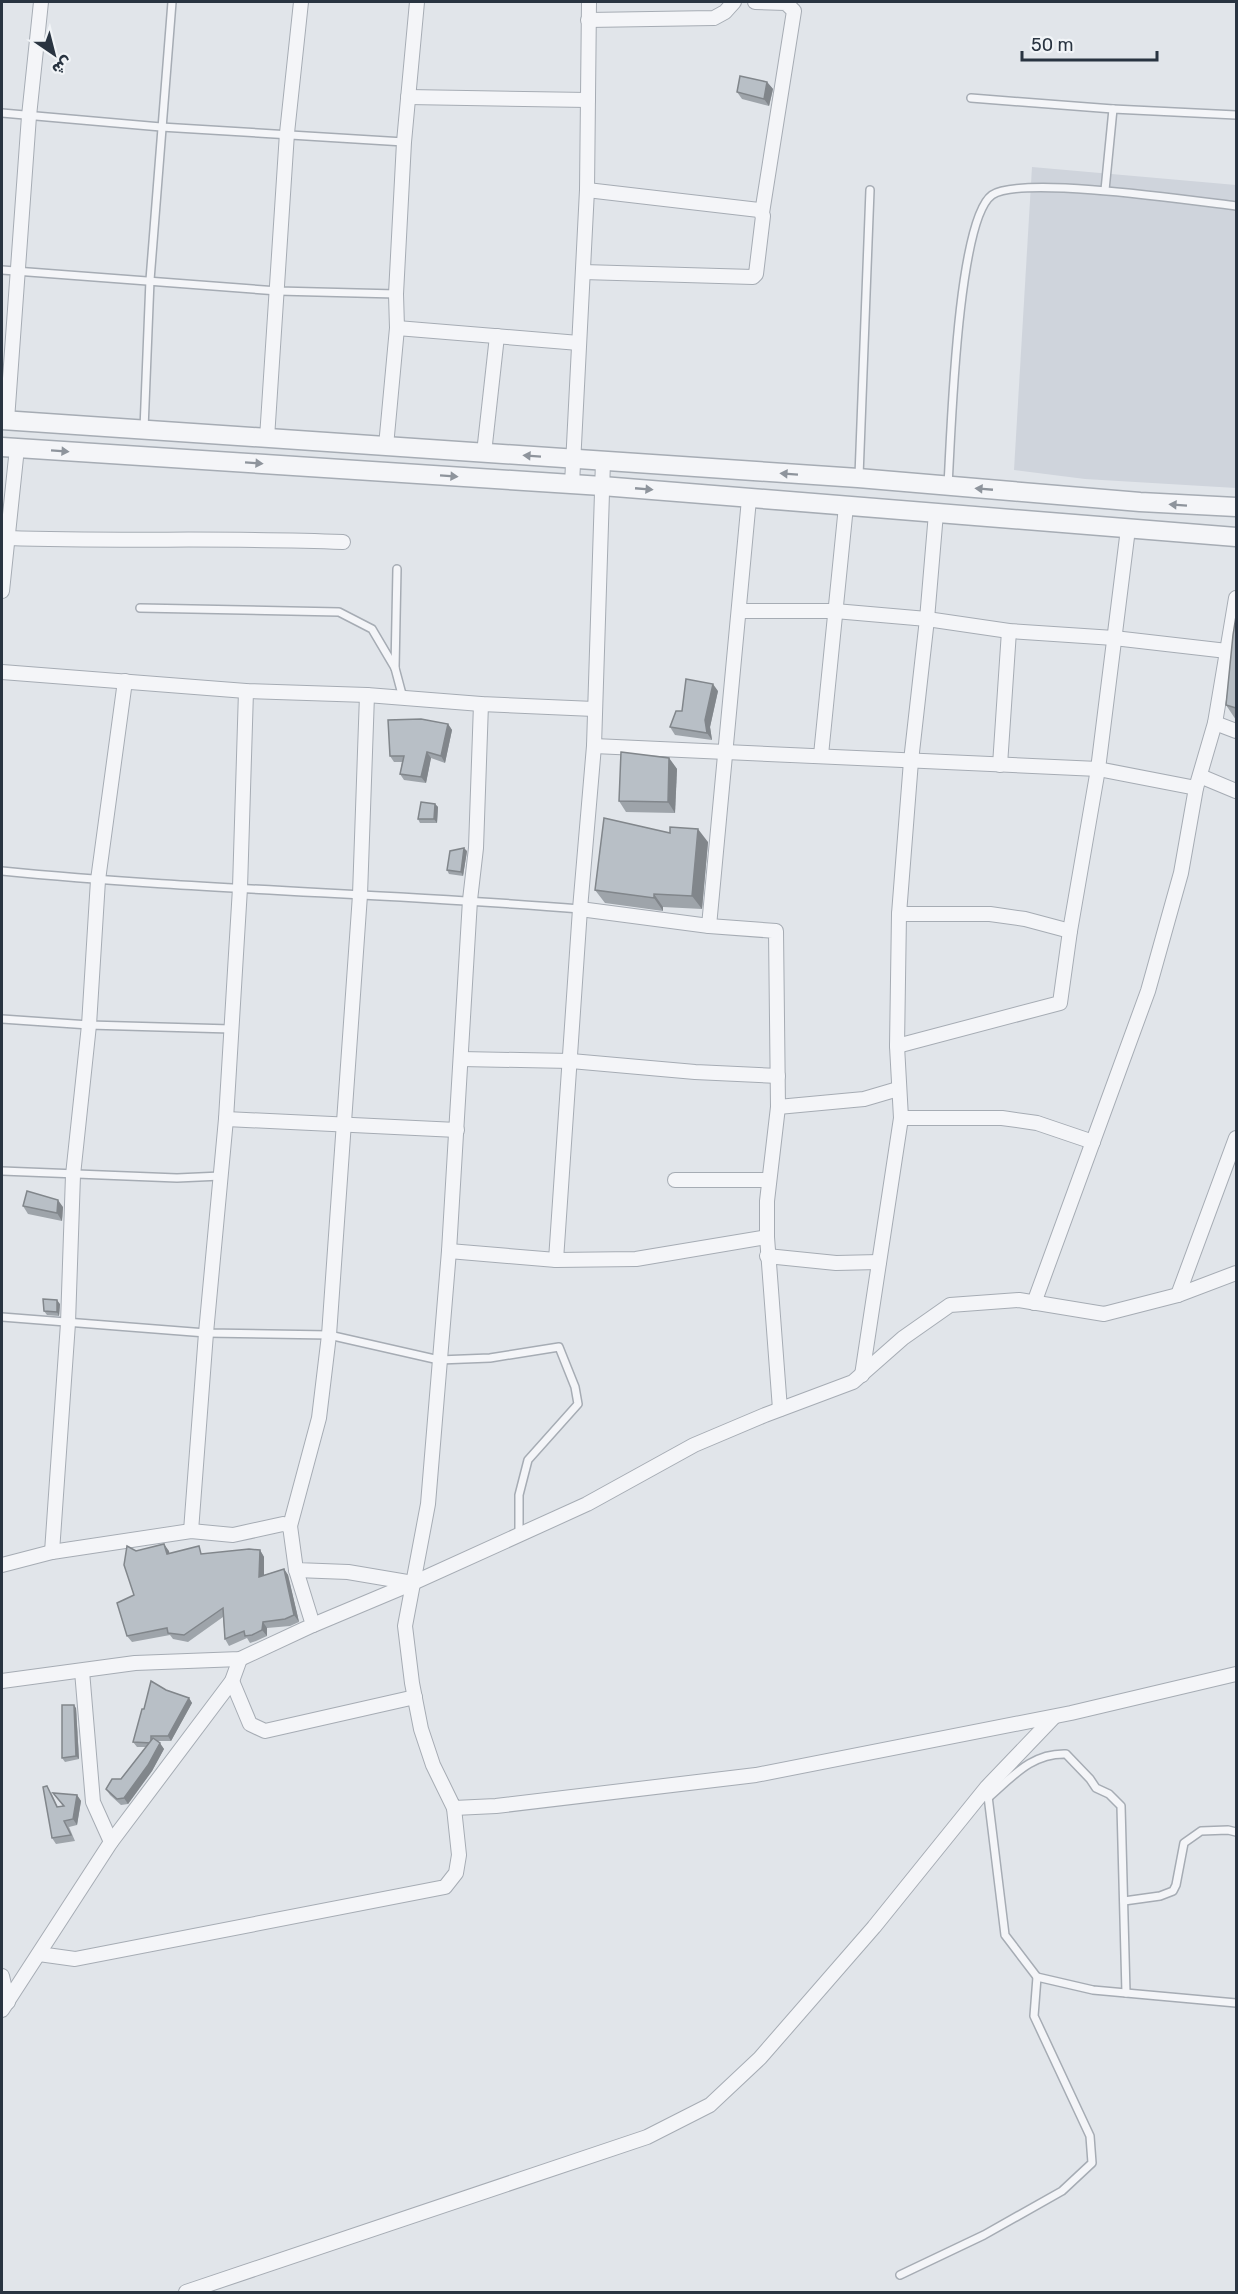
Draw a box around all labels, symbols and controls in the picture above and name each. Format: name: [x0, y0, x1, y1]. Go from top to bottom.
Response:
north arrow: [24, 24, 84, 84]
scale bar: [1022, 24, 1157, 62]
text: 50 m: [1031, 34, 1074, 56]
text: ش: [49, 52, 76, 79]
one-way arrow: [50, 446, 69, 455]
one-way arrow: [522, 451, 541, 461]
one-way arrow: [245, 458, 264, 468]
one-way arrow: [780, 469, 799, 478]
one-way arrow: [440, 471, 459, 480]
one-way arrow: [974, 484, 993, 494]
one-way arrow: [634, 485, 653, 494]
one-way arrow: [1169, 500, 1188, 509]

